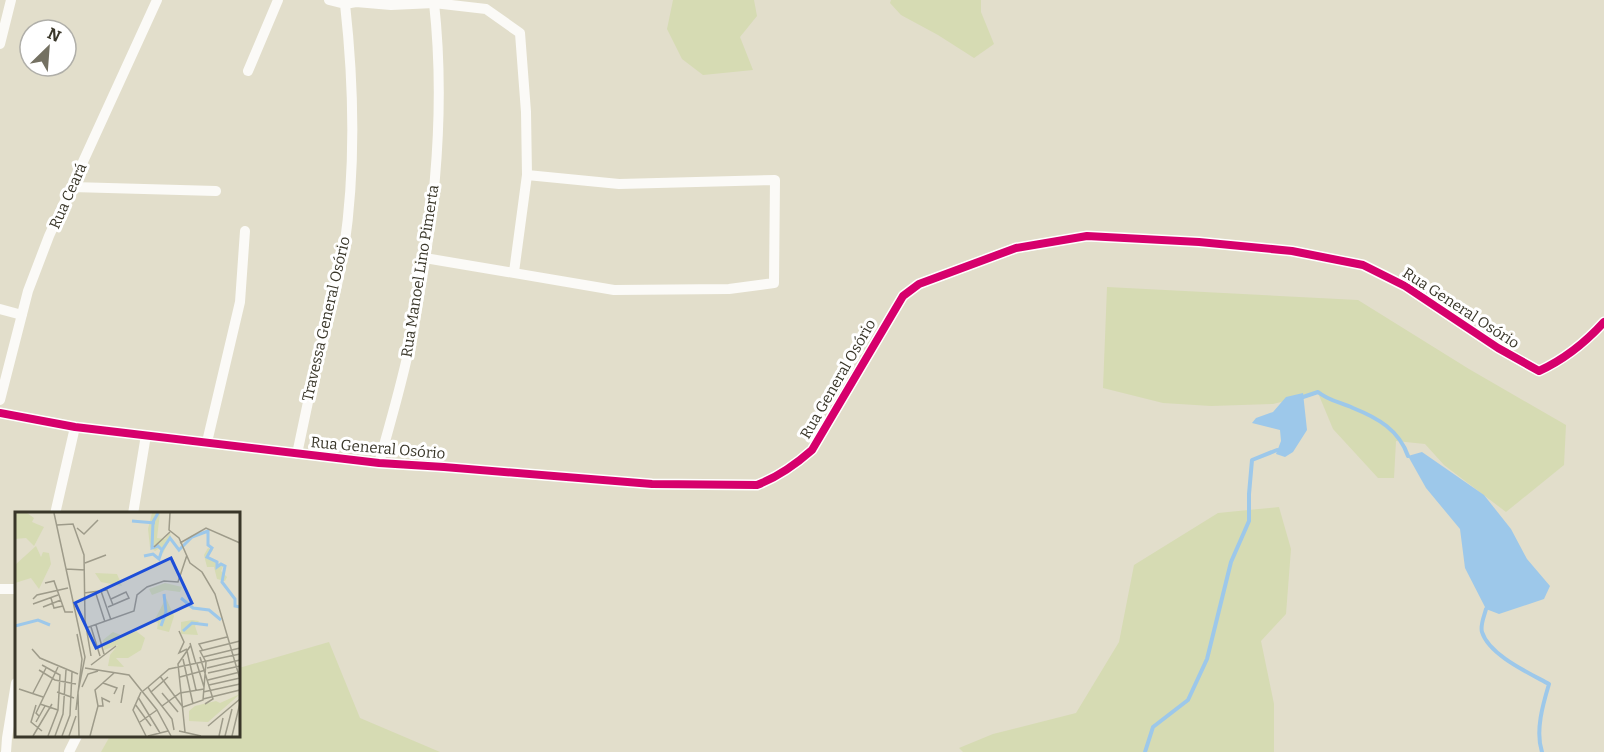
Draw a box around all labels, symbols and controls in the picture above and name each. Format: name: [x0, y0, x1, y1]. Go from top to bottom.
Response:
north arrow: [18, 18, 78, 78]
text: N: [45, 24, 64, 46]
street label: Rua Ceará: [46, 160, 90, 232]
street label: Rua Manoel Lino Pimerta: [397, 183, 443, 359]
street label: Travessa General Osório: [298, 235, 354, 403]
street label: Rua General Osório: [1399, 264, 1523, 352]
street label: Rua General Osório: [796, 316, 880, 442]
street label: Rua General Osório: [310, 433, 446, 463]
inset map: [15, 512, 240, 737]

